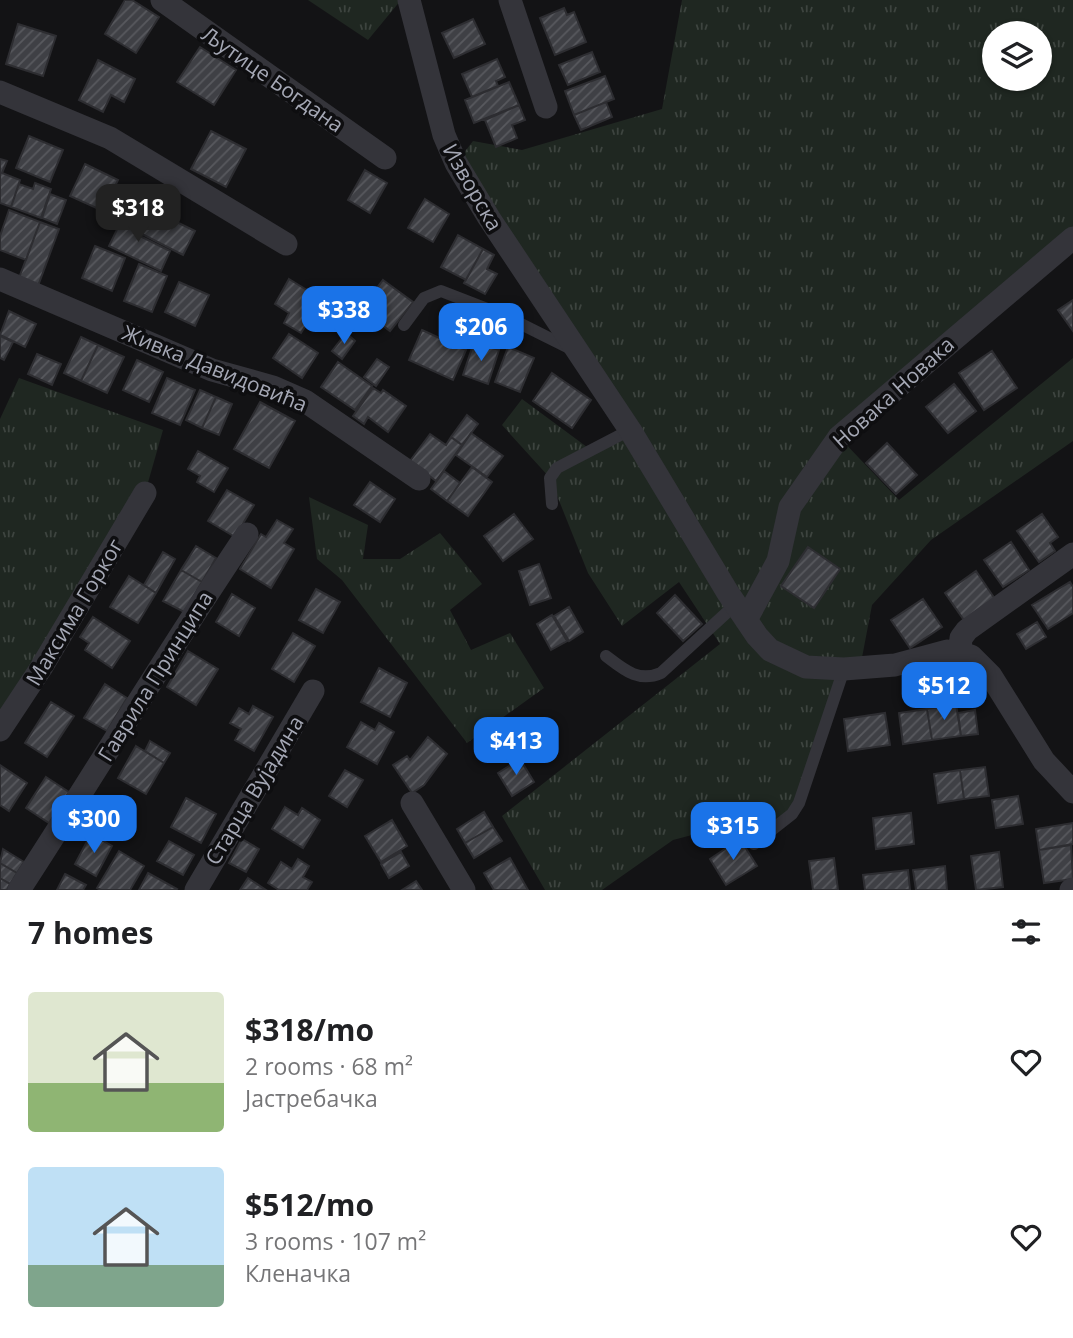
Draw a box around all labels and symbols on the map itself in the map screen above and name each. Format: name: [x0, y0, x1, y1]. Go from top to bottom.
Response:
street label: Љутице Богдана: [197, 20, 349, 138]
street label: Изворска: [437, 138, 509, 236]
pin: $318: [97, 184, 179, 244]
pin: $338: [303, 286, 385, 346]
pin: $206: [440, 304, 522, 363]
street label: Живка Давидовића: [118, 318, 312, 418]
street label: Новака Новака: [826, 330, 960, 454]
street label: Максима Горког: [19, 534, 129, 690]
street label: Гаврила Принципа: [91, 585, 219, 767]
pin: $512: [903, 662, 985, 722]
street label: Старца Вујадина: [198, 710, 310, 870]
pin: $413: [475, 718, 557, 777]
pin: $300: [53, 796, 135, 855]
pin: $315: [692, 802, 774, 862]

